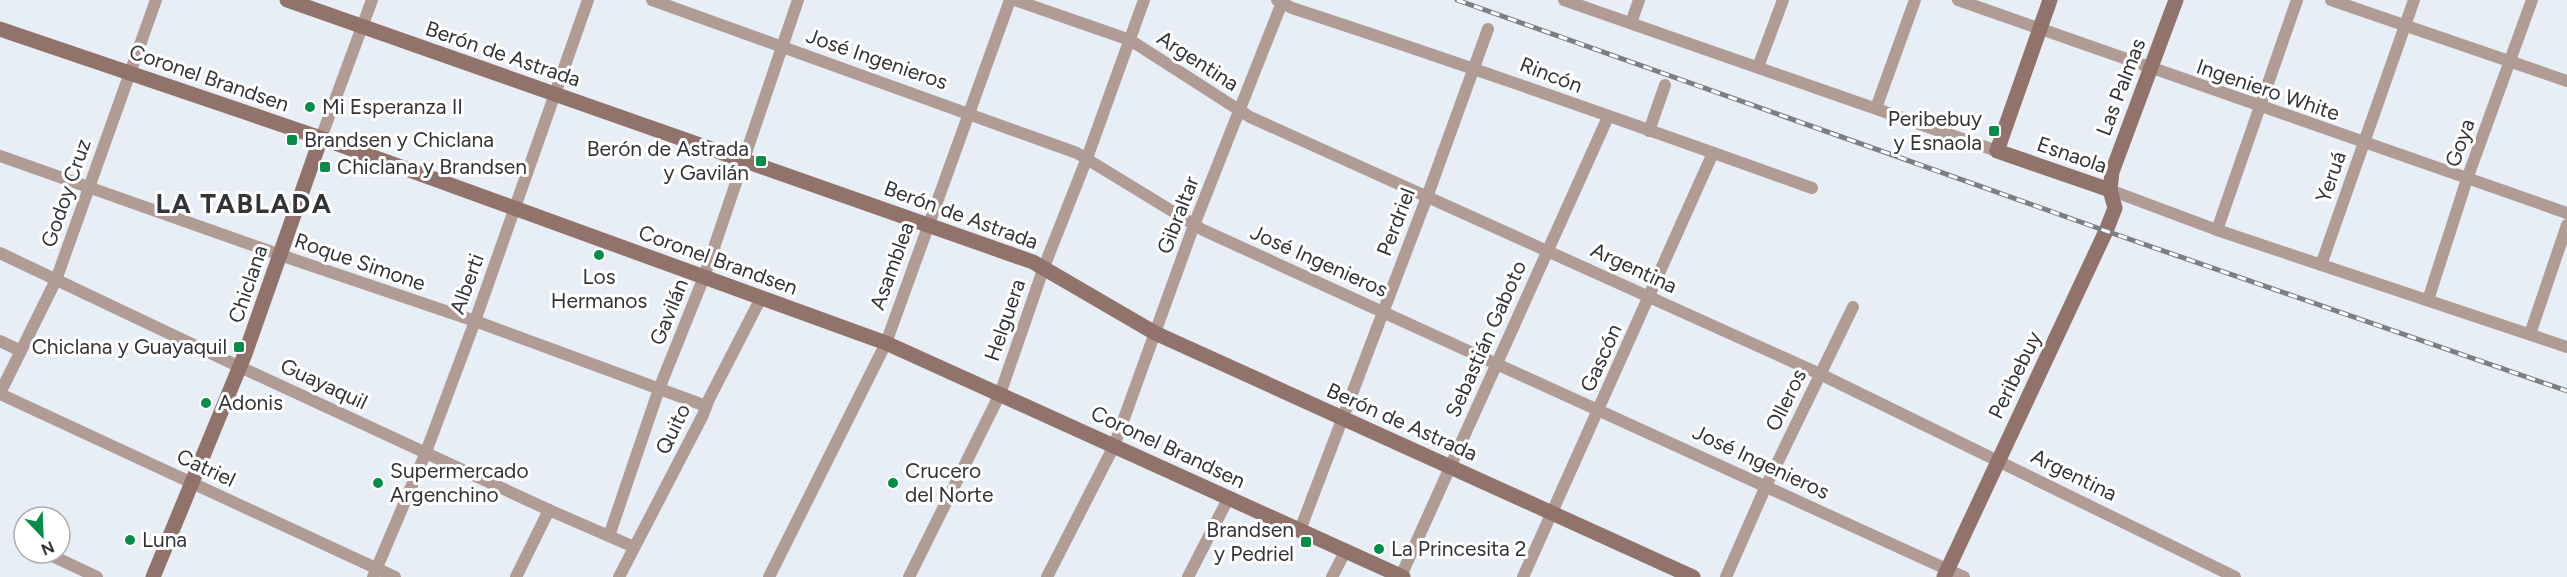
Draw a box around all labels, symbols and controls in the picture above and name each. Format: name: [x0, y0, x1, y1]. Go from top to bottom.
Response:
street label: Berón de Astrada: [422, 15, 584, 92]
street label: José Ingenieros: [803, 23, 951, 94]
street label: Argentina: [1153, 25, 1244, 96]
street label: Las Palmas: [2091, 35, 2151, 139]
street label: Coronel Brandsen: [126, 38, 292, 117]
street label: Rincón: [1516, 51, 1586, 98]
street label: Ingeniero White: [2193, 53, 2343, 126]
place label: Mi Esperanza II: [322, 94, 463, 119]
marker: Mi Esperanza II: [303, 100, 317, 114]
place label: Peribebuy y Esnaola: [1888, 106, 1982, 155]
street label: Goya: [2439, 115, 2480, 170]
marker: Peribebuy y Esnaola: [1987, 124, 2001, 138]
place label: Brandsen y Chiclana: [304, 127, 494, 152]
street label: Esnaola: [2034, 131, 2110, 178]
marker: Brandsen y Chiclana: [285, 133, 299, 147]
street label: Godoy Cruz: [35, 135, 96, 250]
place label: Berón de Astrada y Gavilán: [587, 136, 749, 185]
street label: Yeruá: [2310, 148, 2351, 206]
place label: Chiclana y Brandsen: [337, 154, 527, 179]
marker: Berón de Astrada y Gavilán: [754, 154, 768, 168]
marker: Chiclana y Brandsen: [318, 160, 332, 174]
street label: Gibraltar: [1151, 172, 1204, 257]
street label: Berón de Astrada: [881, 175, 1042, 254]
street label: Perdriel: [1371, 184, 1420, 259]
district label: LA TABLADA: [156, 187, 333, 220]
street label: Asamblea: [864, 218, 919, 313]
street label: Coronel Brandsen: [635, 219, 801, 300]
street label: José Ingenieros: [1247, 219, 1392, 302]
street label: Roque Simone: [291, 227, 429, 296]
street label: Argentina: [1587, 237, 1681, 298]
street label: Chiclana: [223, 242, 273, 326]
marker: Los Hermanos: [592, 248, 606, 262]
street label: Alberti: [444, 250, 489, 317]
street label: Sebastián Gaboto: [1440, 257, 1531, 421]
place label: Los Hermanos: [551, 264, 647, 313]
street label: Gavilán: [644, 275, 693, 349]
street label: Helguera: [979, 275, 1030, 364]
street label: Gascón: [1575, 320, 1627, 396]
street label: Peribebuy: [1983, 327, 2046, 423]
place label: Chiclana y Guayaquil: [32, 334, 227, 359]
marker: Chiclana y Guayaquil: [232, 340, 246, 354]
street label: Guayaquil: [277, 353, 372, 415]
street label: Olleros: [1760, 365, 1811, 435]
street label: Berón de Astrada: [1323, 377, 1481, 466]
place label: Adonis: [218, 390, 283, 415]
marker: Adonis: [199, 396, 213, 410]
street label: Quito: [650, 399, 695, 458]
street label: Coronel Brandsen: [1087, 400, 1249, 493]
street label: José Ingenieros: [1689, 419, 1833, 504]
street label: Catriel: [173, 443, 240, 492]
street label: Argentina: [2027, 443, 2121, 506]
place label: Supermercado Argenchino: [390, 458, 529, 507]
place label: Crucero del Norte: [905, 458, 993, 507]
marker: Supermercado Argenchino: [371, 476, 385, 490]
marker: Crucero del Norte: [886, 476, 900, 490]
north arrow: [12, 505, 72, 565]
place label: Brandsen y Pedriel: [1206, 517, 1294, 566]
place label: Luna: [142, 527, 187, 552]
marker: Luna: [123, 533, 137, 547]
marker: Brandsen y Pedriel: [1299, 535, 1313, 549]
place label: La Princesita 2: [1391, 536, 1527, 561]
text: N: [38, 537, 57, 560]
marker: La Princesita 2: [1372, 542, 1386, 556]

